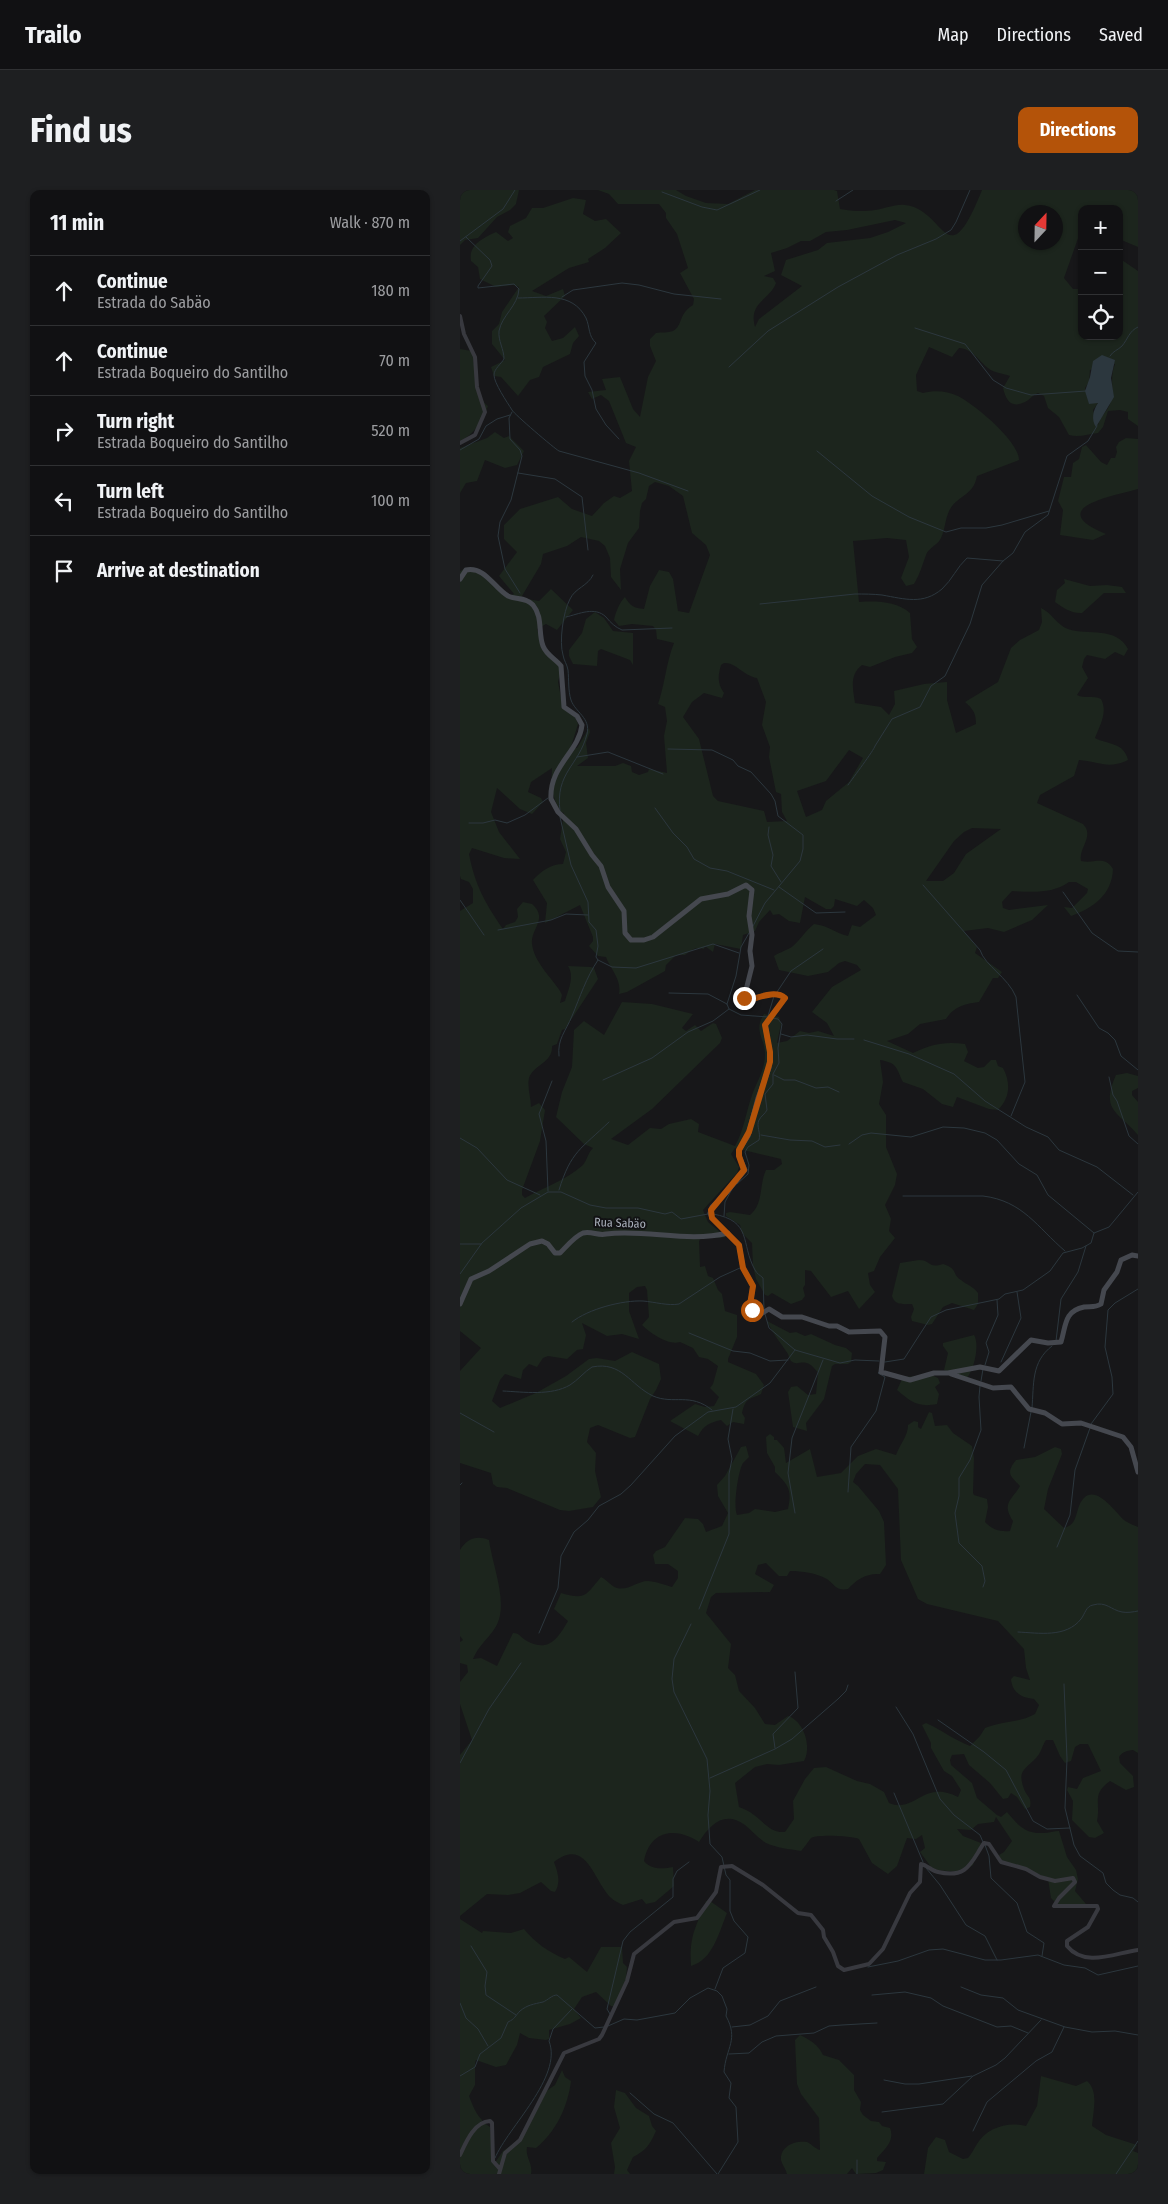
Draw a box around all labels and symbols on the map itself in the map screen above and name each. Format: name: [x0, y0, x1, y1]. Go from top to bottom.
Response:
north arrow: [1018, 205, 1063, 250]
route end: [733, 987, 756, 1010]
street label: Rua Sabäo: [594, 1215, 646, 1231]
route start: [741, 1299, 764, 1322]

